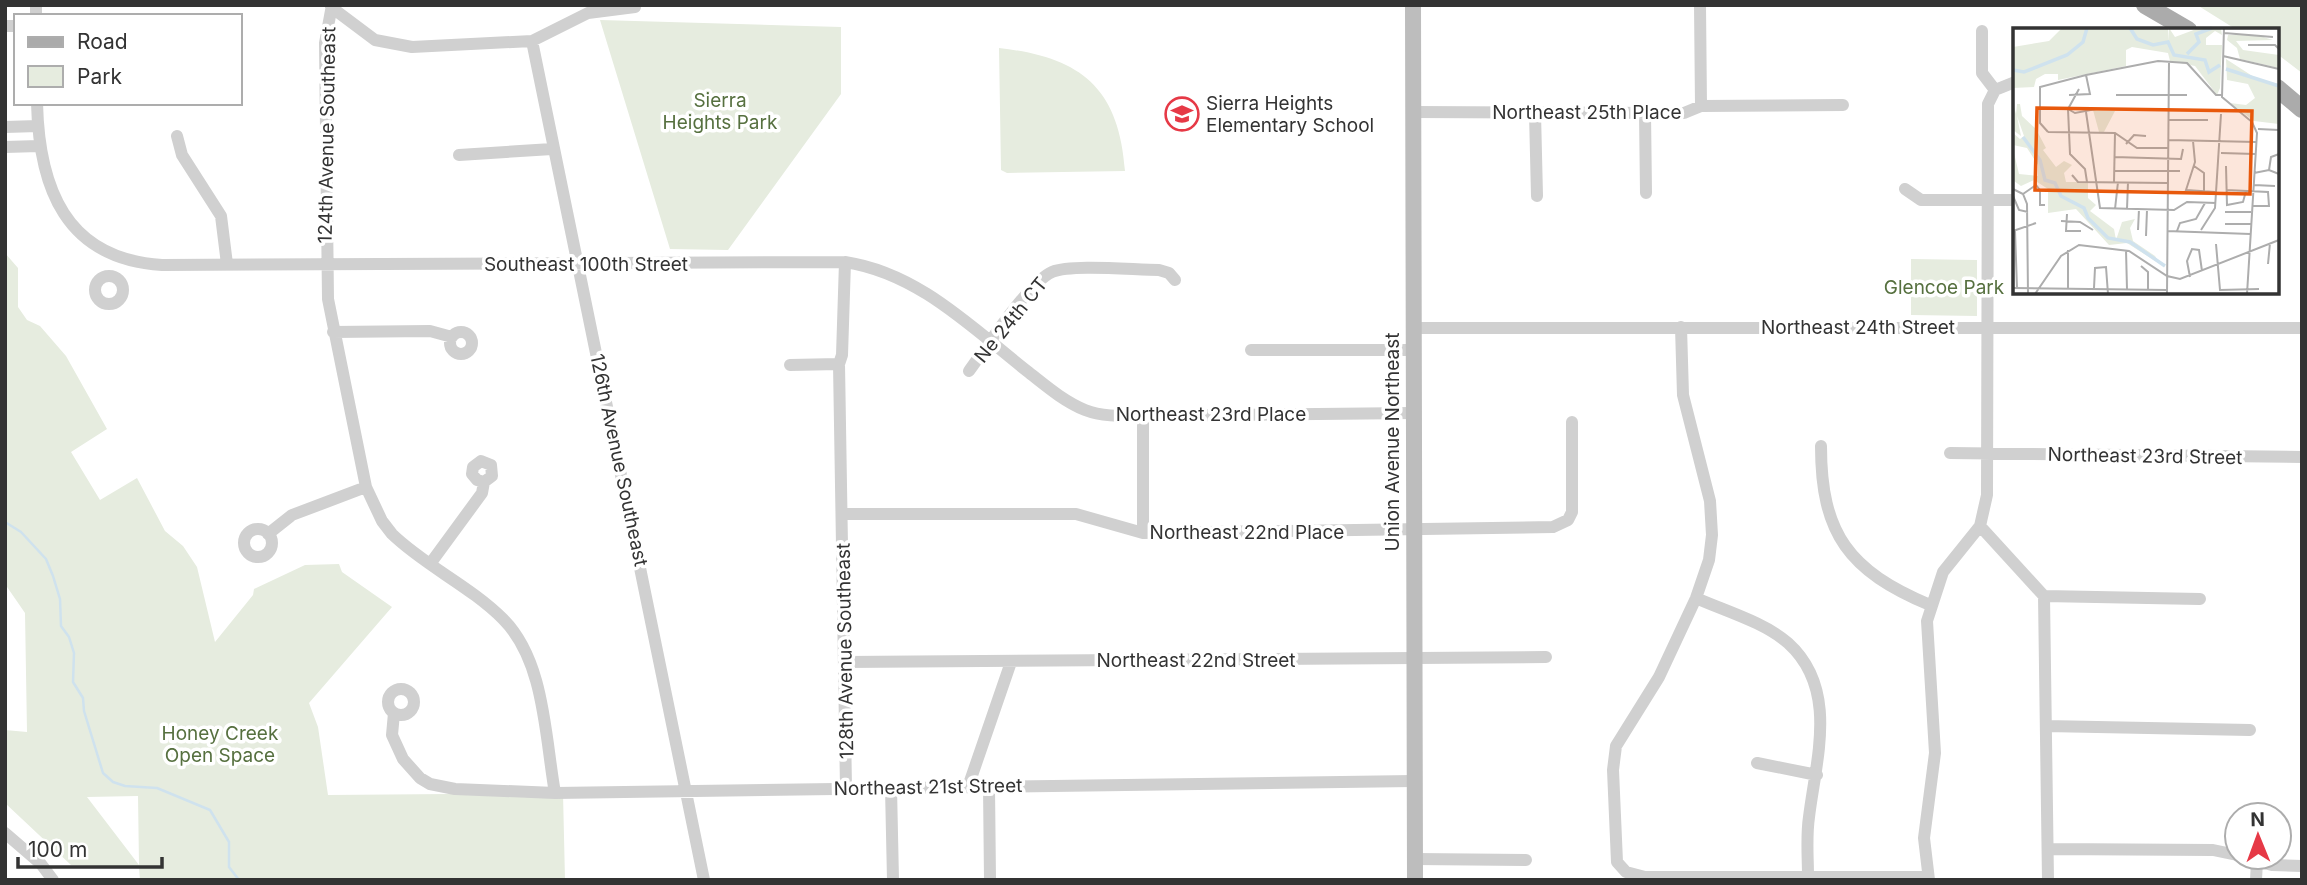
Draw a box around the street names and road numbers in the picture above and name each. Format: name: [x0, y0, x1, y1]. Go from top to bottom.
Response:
street label: 124th Avenue Southeast: [314, 27, 340, 243]
street label: Northeast 25th Place: [1492, 101, 1682, 124]
street label: Southeast 100th Street: [484, 253, 688, 276]
street label: Ne 24th CT: [970, 273, 1052, 367]
street label: Northeast 24th Street: [1761, 316, 1955, 339]
street label: Union Avenue Northeast: [1381, 333, 1404, 551]
street label: 126th Avenue Southeast: [585, 352, 653, 568]
street label: Northeast 23rd Place: [1116, 403, 1306, 426]
street label: Northeast 23rd Street: [2047, 443, 2243, 469]
street label: Northeast 22nd Place: [1150, 521, 1344, 544]
street label: 128th Avenue Southeast: [832, 543, 858, 759]
street label: Northeast 22nd Street: [1096, 649, 1296, 672]
street label: Northeast 21st Street: [833, 774, 1023, 800]

